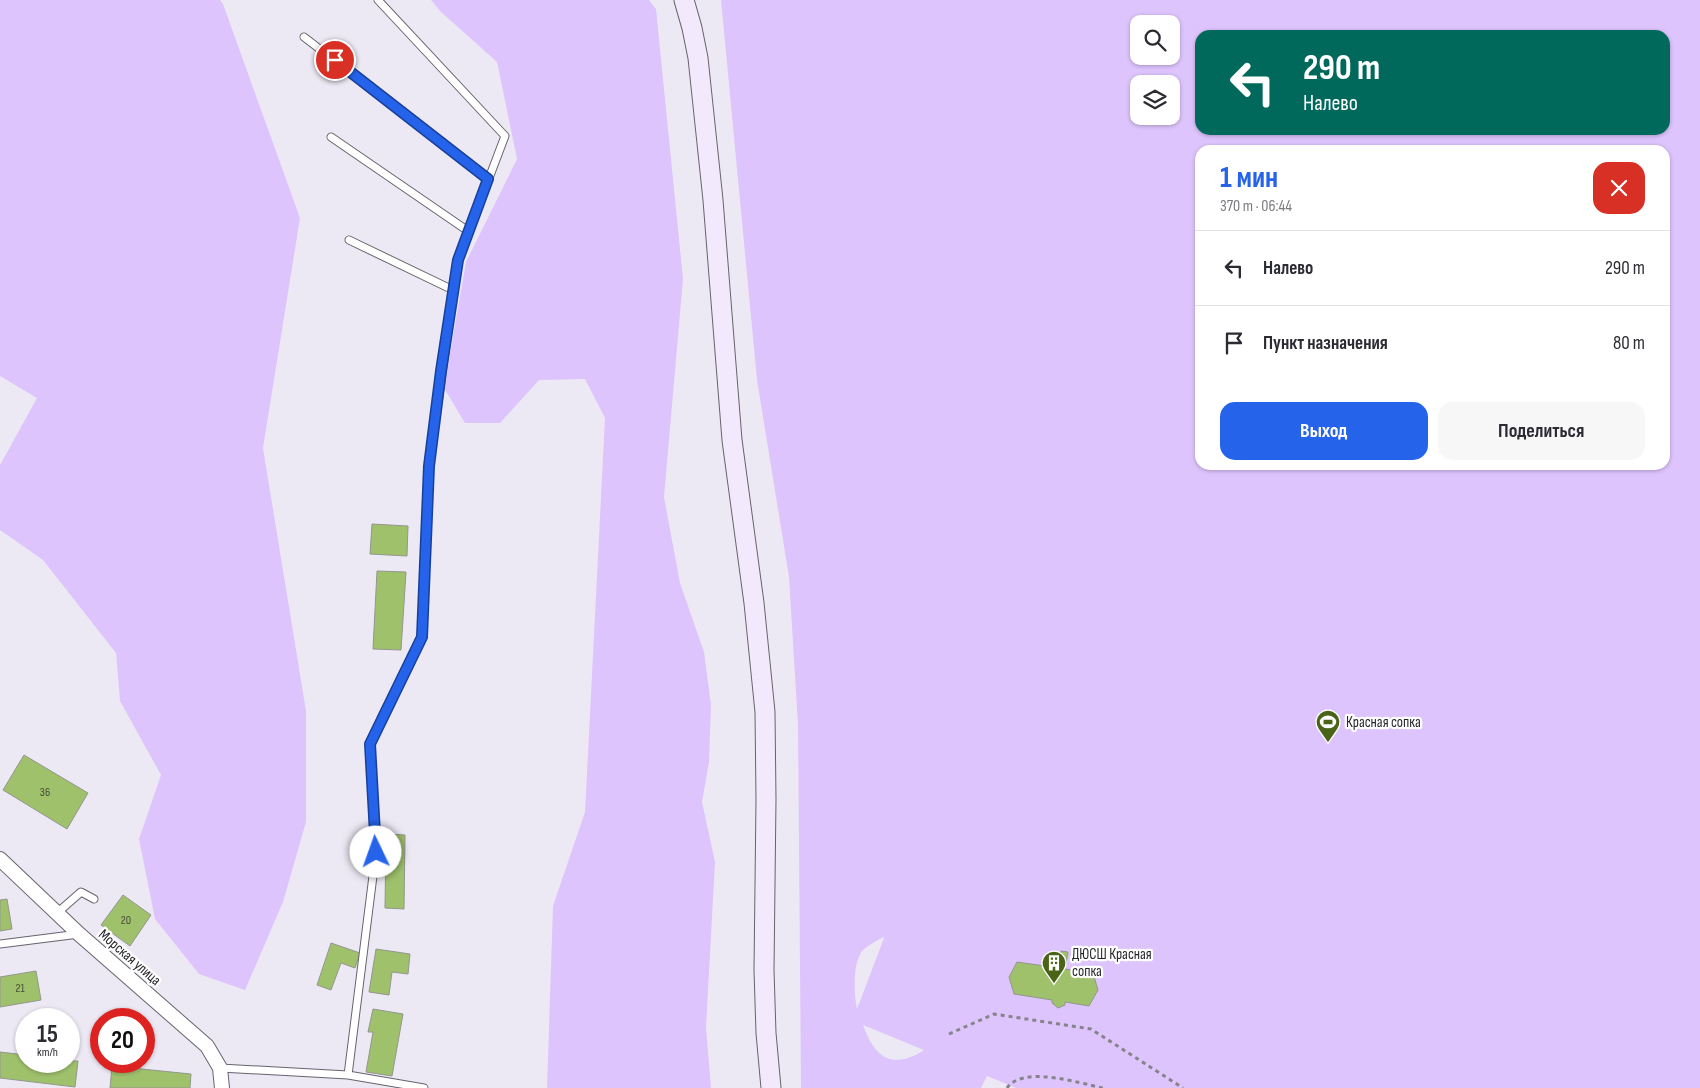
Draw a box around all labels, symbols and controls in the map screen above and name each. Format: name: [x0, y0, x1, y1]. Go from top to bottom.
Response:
map controls: [1130, 15, 1180, 125]
button: search: [1130, 15, 1180, 65]
pin: [314, 39, 356, 81]
icon: arrive: [321, 46, 349, 74]
text: 290 m: [1303, 47, 1380, 90]
icon: left: [1220, 50, 1285, 115]
button: layers: [1130, 75, 1180, 125]
text: Налево: [1303, 90, 1358, 117]
text: 1 мин: [1220, 160, 1278, 196]
button: close: [1593, 162, 1645, 214]
text: 370 m · 06:44: [1220, 197, 1292, 216]
icon: left: [1220, 254, 1248, 282]
text: Налево: [1263, 257, 1313, 280]
text: 290 m: [1605, 257, 1645, 280]
icon: arrive: [1220, 329, 1248, 357]
text: Пункт назначения: [1263, 332, 1388, 355]
text: 80 m: [1613, 332, 1645, 355]
button: Выход: [1220, 402, 1428, 460]
button: Поделиться: [1438, 402, 1645, 460]
sports icon: Красная сопка: [1315, 709, 1341, 743]
place label: Красная сопка: [1346, 713, 1421, 732]
house number: 36: [40, 785, 50, 800]
position arrow: [349, 825, 401, 877]
house number: 20: [121, 913, 131, 928]
street label: Морская улица: [95, 925, 165, 990]
place label: ДЮСШ Красная сопка: [1072, 945, 1152, 981]
building icon: ДЮСШ Красная сопка: [1041, 950, 1067, 984]
house number: 21: [15, 981, 25, 996]
speed limit sign: 20: [90, 1008, 155, 1073]
text: 15: [37, 1019, 58, 1050]
text: km/h: [37, 1045, 58, 1060]

